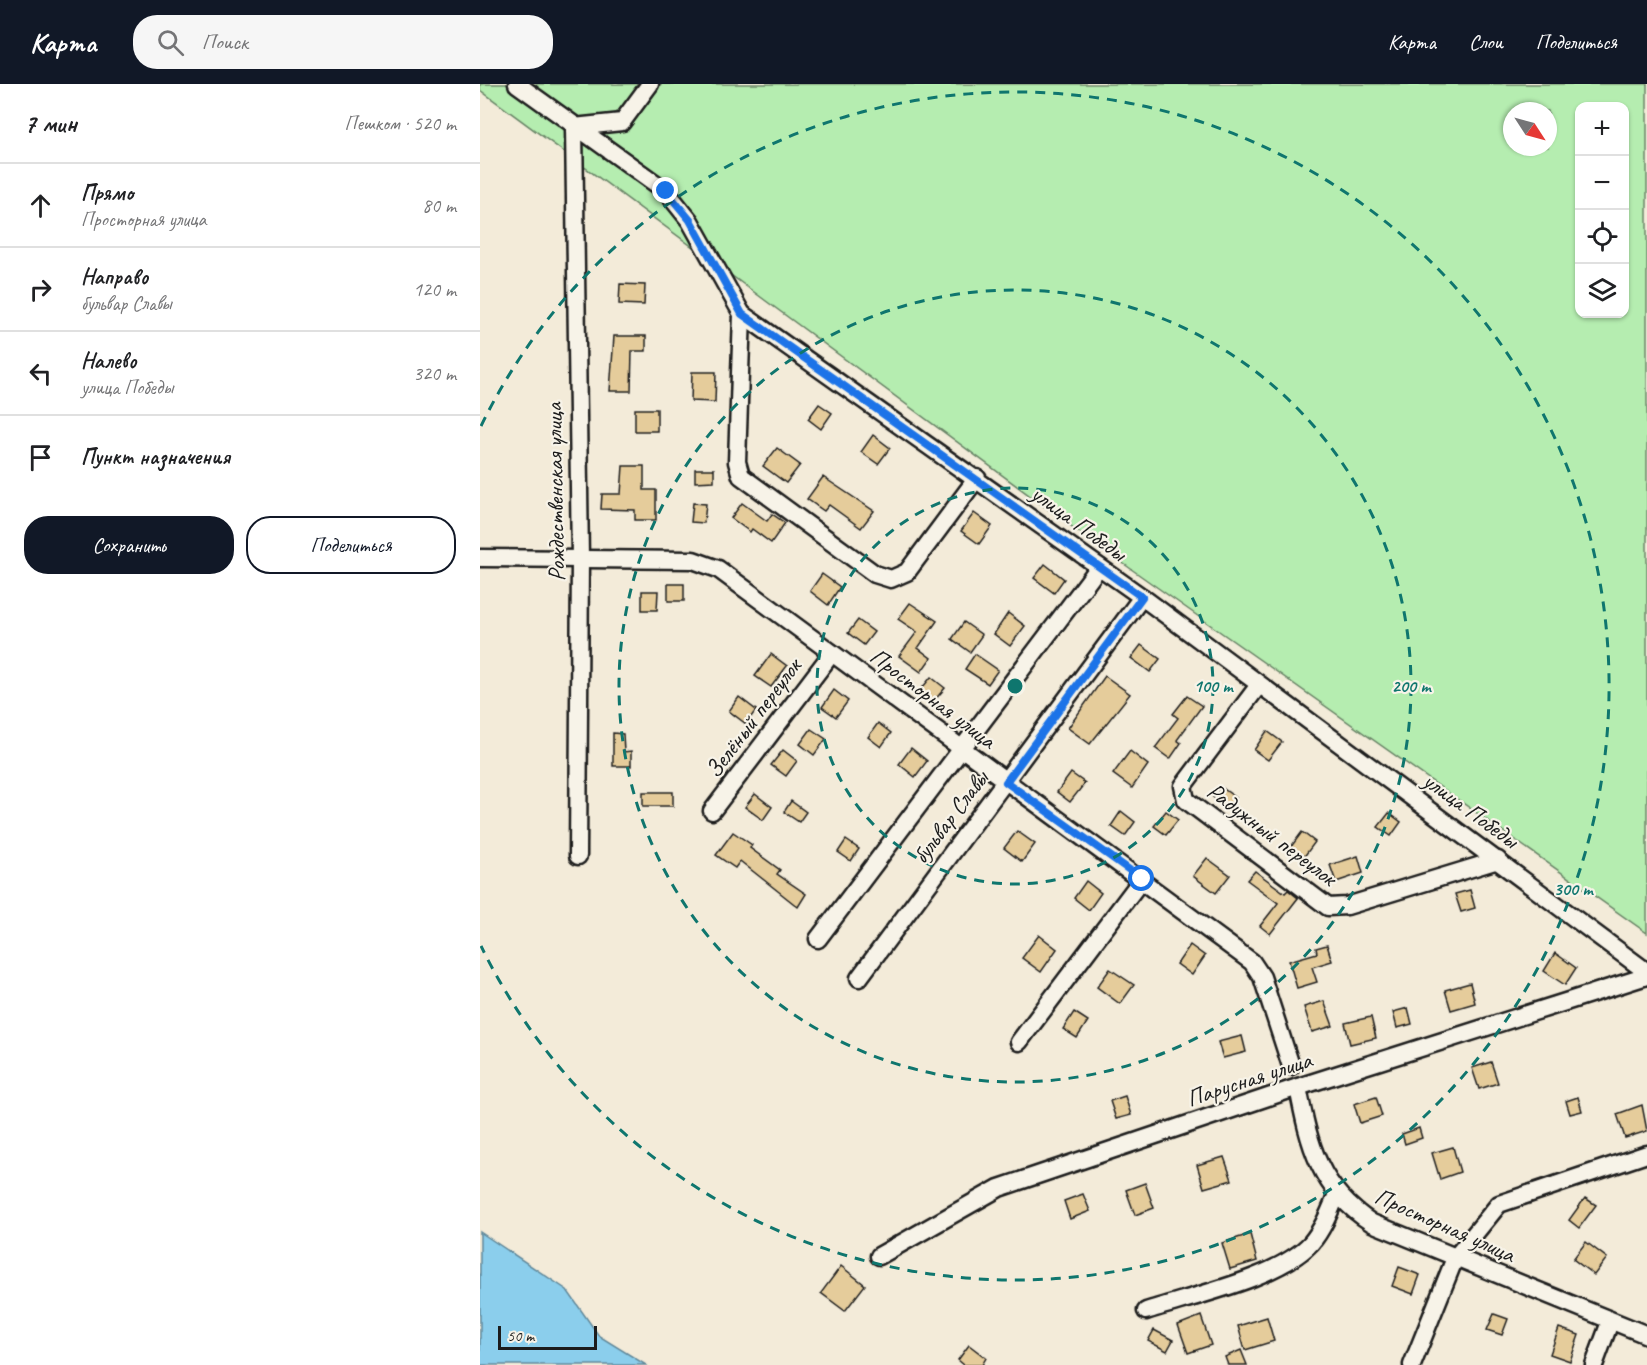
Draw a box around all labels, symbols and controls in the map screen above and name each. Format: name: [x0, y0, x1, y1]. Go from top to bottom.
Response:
search box: [133, 15, 553, 69]
text: Карта: [30, 25, 97, 60]
icon: search: [154, 26, 187, 59]
text: Поиск: [202, 28, 248, 56]
text: Карта: [1388, 29, 1436, 55]
text: Слои: [1469, 29, 1503, 55]
text: Поделиться: [1536, 29, 1617, 55]
north arrow: [1503, 102, 1557, 156]
map controls: [1575, 102, 1629, 318]
button: +: [1575, 102, 1629, 156]
text: 7 мин: [24, 107, 77, 140]
text: Пешком · 520 m: [344, 111, 456, 136]
button: −: [1575, 156, 1629, 210]
route end: [652, 177, 678, 203]
text: Прямо: [81, 179, 133, 207]
icon: ahead: [24, 189, 57, 222]
text: 80 m: [422, 193, 456, 218]
text: Просторная улица: [81, 207, 206, 232]
button: locate: [1575, 210, 1629, 264]
text: Направо: [81, 263, 148, 291]
button: layers: [1575, 264, 1629, 318]
icon: right: [24, 273, 57, 306]
text: 120 m: [413, 277, 456, 302]
text: бульвар Славы: [81, 291, 172, 316]
text: Налево: [81, 347, 137, 375]
icon: left: [24, 357, 57, 390]
text: 320 m: [413, 361, 456, 386]
text: улица Победы: [81, 375, 173, 400]
street label: Рождественская улица: [538, 401, 572, 582]
icon: arrive: [24, 441, 57, 474]
text: Пункт назначения: [81, 443, 230, 471]
street label: улица Победы: [1024, 477, 1135, 569]
button: Сохранить: [24, 516, 234, 574]
button: Поделиться: [246, 516, 456, 574]
street label: Просторная улица: [864, 641, 1003, 756]
street label: Зелёный переулок: [698, 651, 809, 784]
text: 100 m: [1194, 675, 1234, 697]
text: 200 m: [1392, 675, 1432, 697]
centre of rings: [1005, 676, 1025, 696]
street label: бульвар Славы: [905, 763, 996, 869]
street label: улица Победы: [1416, 764, 1527, 856]
street label: Радужный переулок: [1201, 776, 1344, 894]
route start: [1128, 865, 1154, 891]
text: 300 m: [1554, 878, 1594, 900]
street label: Парусная улица: [1183, 1044, 1317, 1113]
street label: Просторная улица: [1370, 1181, 1521, 1270]
scale bar: [498, 1323, 597, 1350]
text: 50 m: [507, 1326, 534, 1346]

